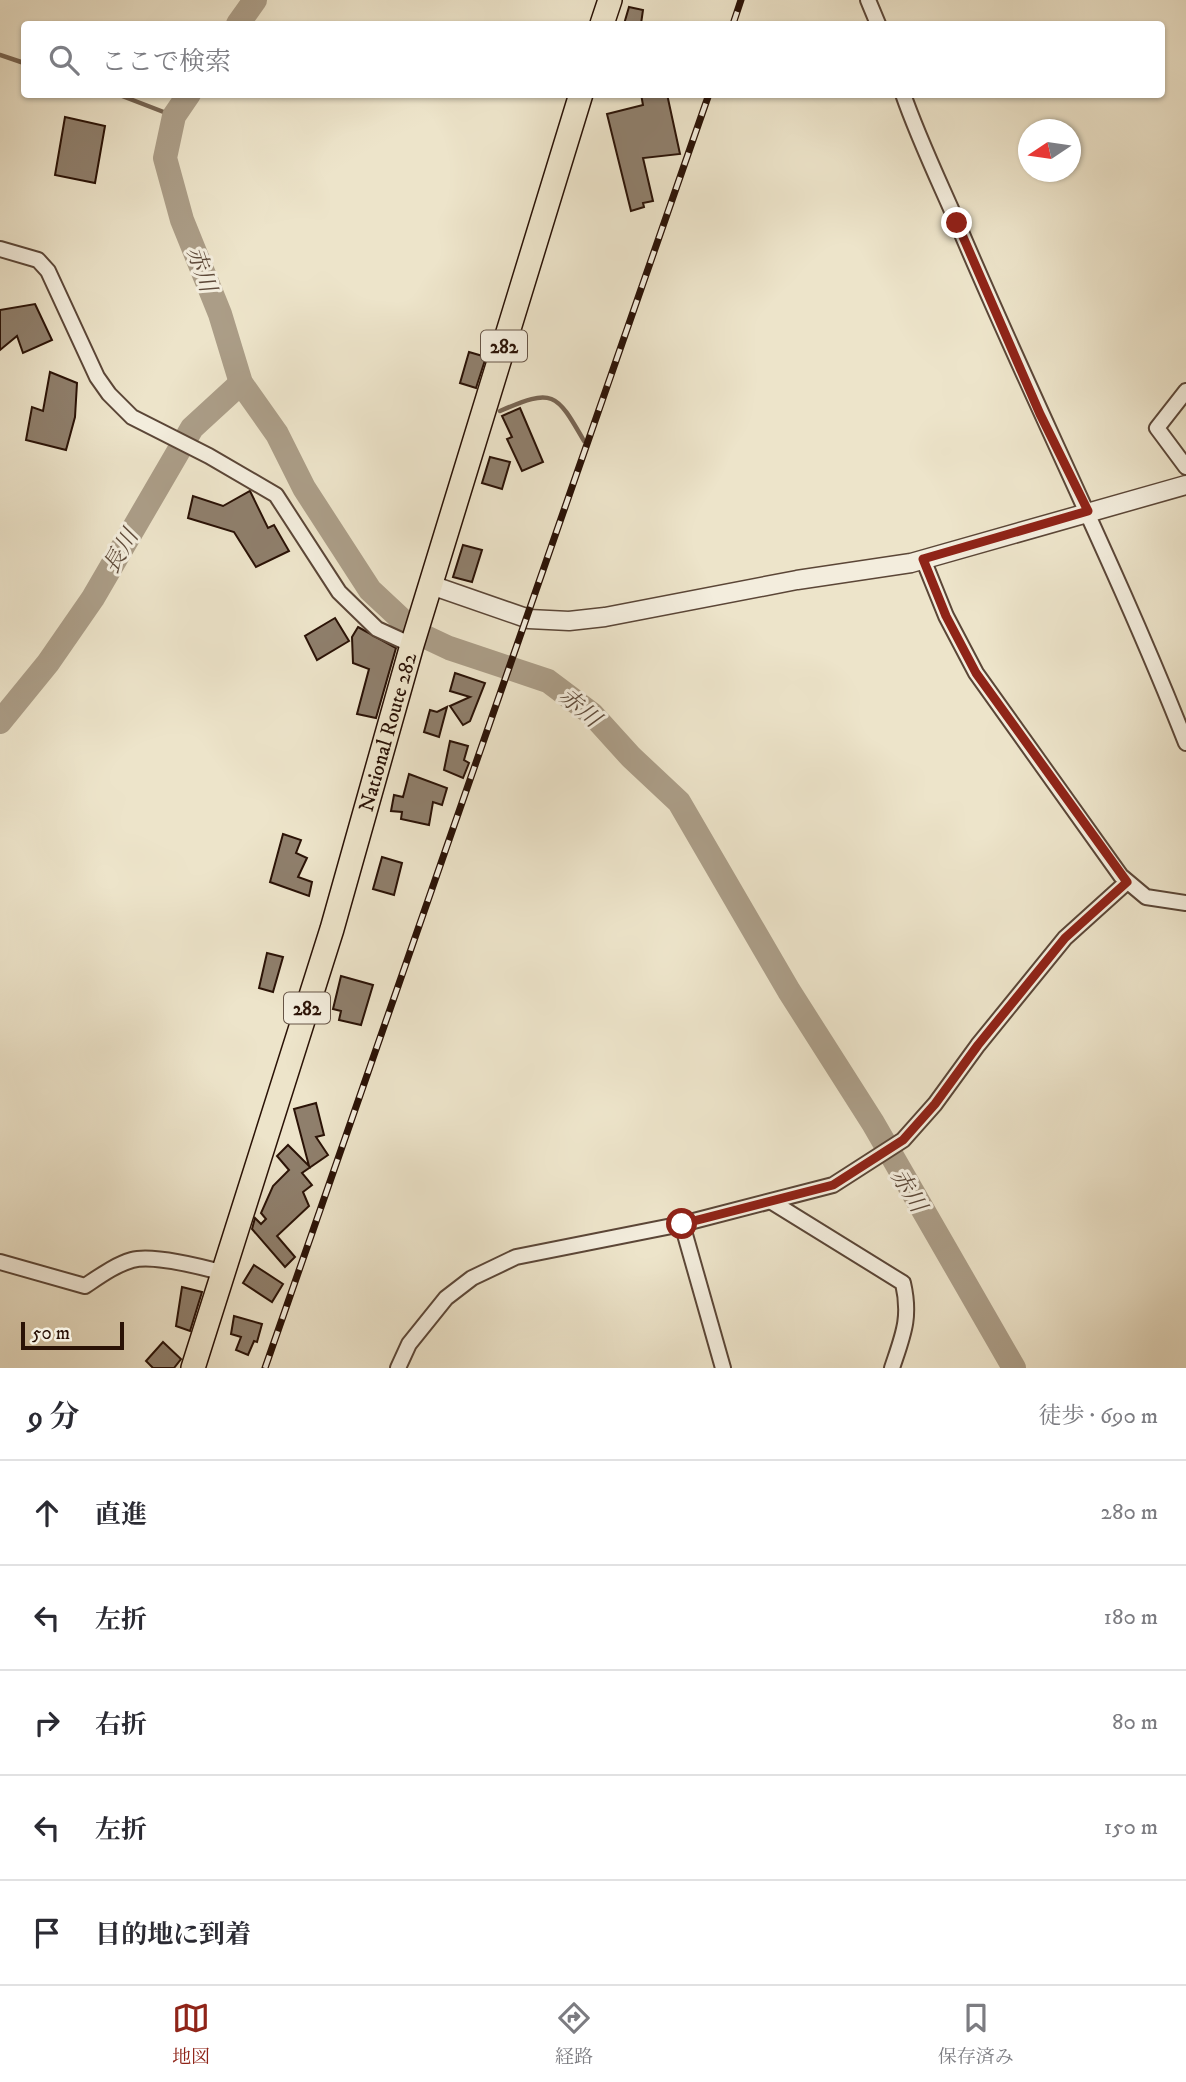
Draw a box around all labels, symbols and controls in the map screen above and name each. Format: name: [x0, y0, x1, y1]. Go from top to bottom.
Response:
search box: [21, 21, 1165, 98]
icon: search: [45, 41, 83, 79]
text: ここで検索: [101, 46, 231, 79]
north arrow: [1018, 119, 1081, 182]
route end: [941, 207, 972, 238]
water label: 赤川: [179, 243, 223, 299]
road number: 282: [481, 330, 527, 362]
water label: 長川: [97, 522, 147, 579]
street label: National Route 282: [354, 649, 423, 815]
water label: 赤川: [552, 682, 608, 736]
road number: 282: [284, 992, 330, 1024]
water label: 赤川: [883, 1164, 934, 1221]
route start: [666, 1208, 697, 1239]
scale bar: [21, 1319, 124, 1351]
text: 50 m: [32, 1322, 70, 1345]
text: 9 分: [28, 1399, 79, 1436]
text: 徒歩 · 690 m: [1039, 1402, 1158, 1431]
icon: ahead: [28, 1494, 66, 1532]
text: 280 m: [1101, 1498, 1158, 1527]
text: 直進: [95, 1499, 147, 1532]
icon: left: [28, 1599, 66, 1637]
text: 180 m: [1103, 1603, 1158, 1632]
text: 左折: [95, 1604, 147, 1637]
icon: right: [28, 1704, 66, 1742]
text: 80 m: [1112, 1708, 1158, 1737]
text: 右折: [95, 1709, 147, 1742]
icon: left: [28, 1809, 66, 1847]
text: 150 m: [1104, 1813, 1158, 1842]
text: 左折: [95, 1814, 147, 1847]
icon: arrive: [28, 1914, 66, 1952]
text: 目的地に到着: [95, 1919, 251, 1952]
tab: 地図: [172, 1999, 210, 2069]
tab: 経路: [555, 1999, 593, 2069]
tab: 保存済み: [938, 1999, 1014, 2069]

